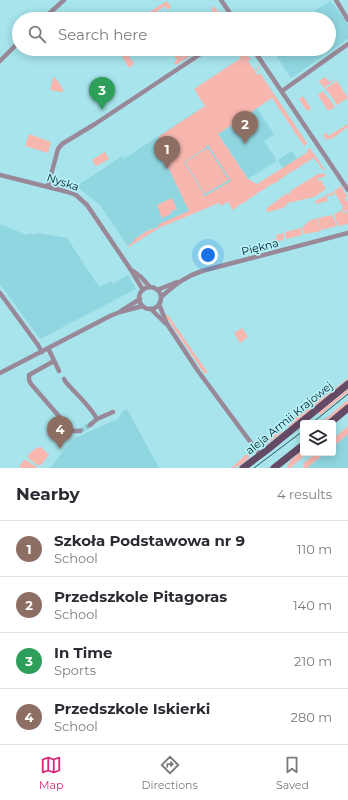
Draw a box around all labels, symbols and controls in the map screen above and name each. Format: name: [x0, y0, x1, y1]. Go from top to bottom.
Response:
search box: [12, 12, 336, 56]
icon: search: [26, 23, 48, 45]
text: Search here: [58, 25, 147, 44]
pin: 3: [89, 77, 115, 110]
pin: 2: [232, 111, 258, 144]
pin: 1: [154, 136, 180, 169]
street label: Nyska: [45, 170, 81, 194]
street label: Piękna: [240, 236, 280, 258]
your location: [198, 245, 218, 265]
street label: aleja Armii Krajowej: [243, 379, 335, 457]
pin: 4: [47, 416, 73, 449]
map controls: [300, 420, 336, 456]
button: layers: [300, 420, 336, 456]
text: Nearby: [16, 484, 80, 504]
text: 4 results: [277, 486, 332, 502]
text: Szkoła Podstawowa nr 9: [54, 531, 245, 550]
text: 1: [26, 541, 32, 557]
text: 110 m: [297, 541, 332, 557]
text: School: [54, 550, 98, 566]
text: Przedszkole Pitagoras: [54, 587, 227, 606]
text: 2: [25, 597, 33, 613]
text: 140 m: [293, 597, 332, 613]
text: School: [54, 606, 98, 622]
text: In Time: [54, 643, 113, 662]
text: 3: [25, 653, 33, 669]
text: 210 m: [294, 653, 332, 669]
text: Sports: [54, 662, 96, 678]
text: Przedszkole Iskierki: [54, 699, 210, 718]
text: 4: [25, 709, 33, 725]
text: 280 m: [291, 709, 332, 725]
text: School: [54, 718, 98, 734]
tab: Map: [39, 754, 63, 792]
tab: Directions: [142, 754, 198, 792]
tab: Saved: [276, 754, 309, 792]

